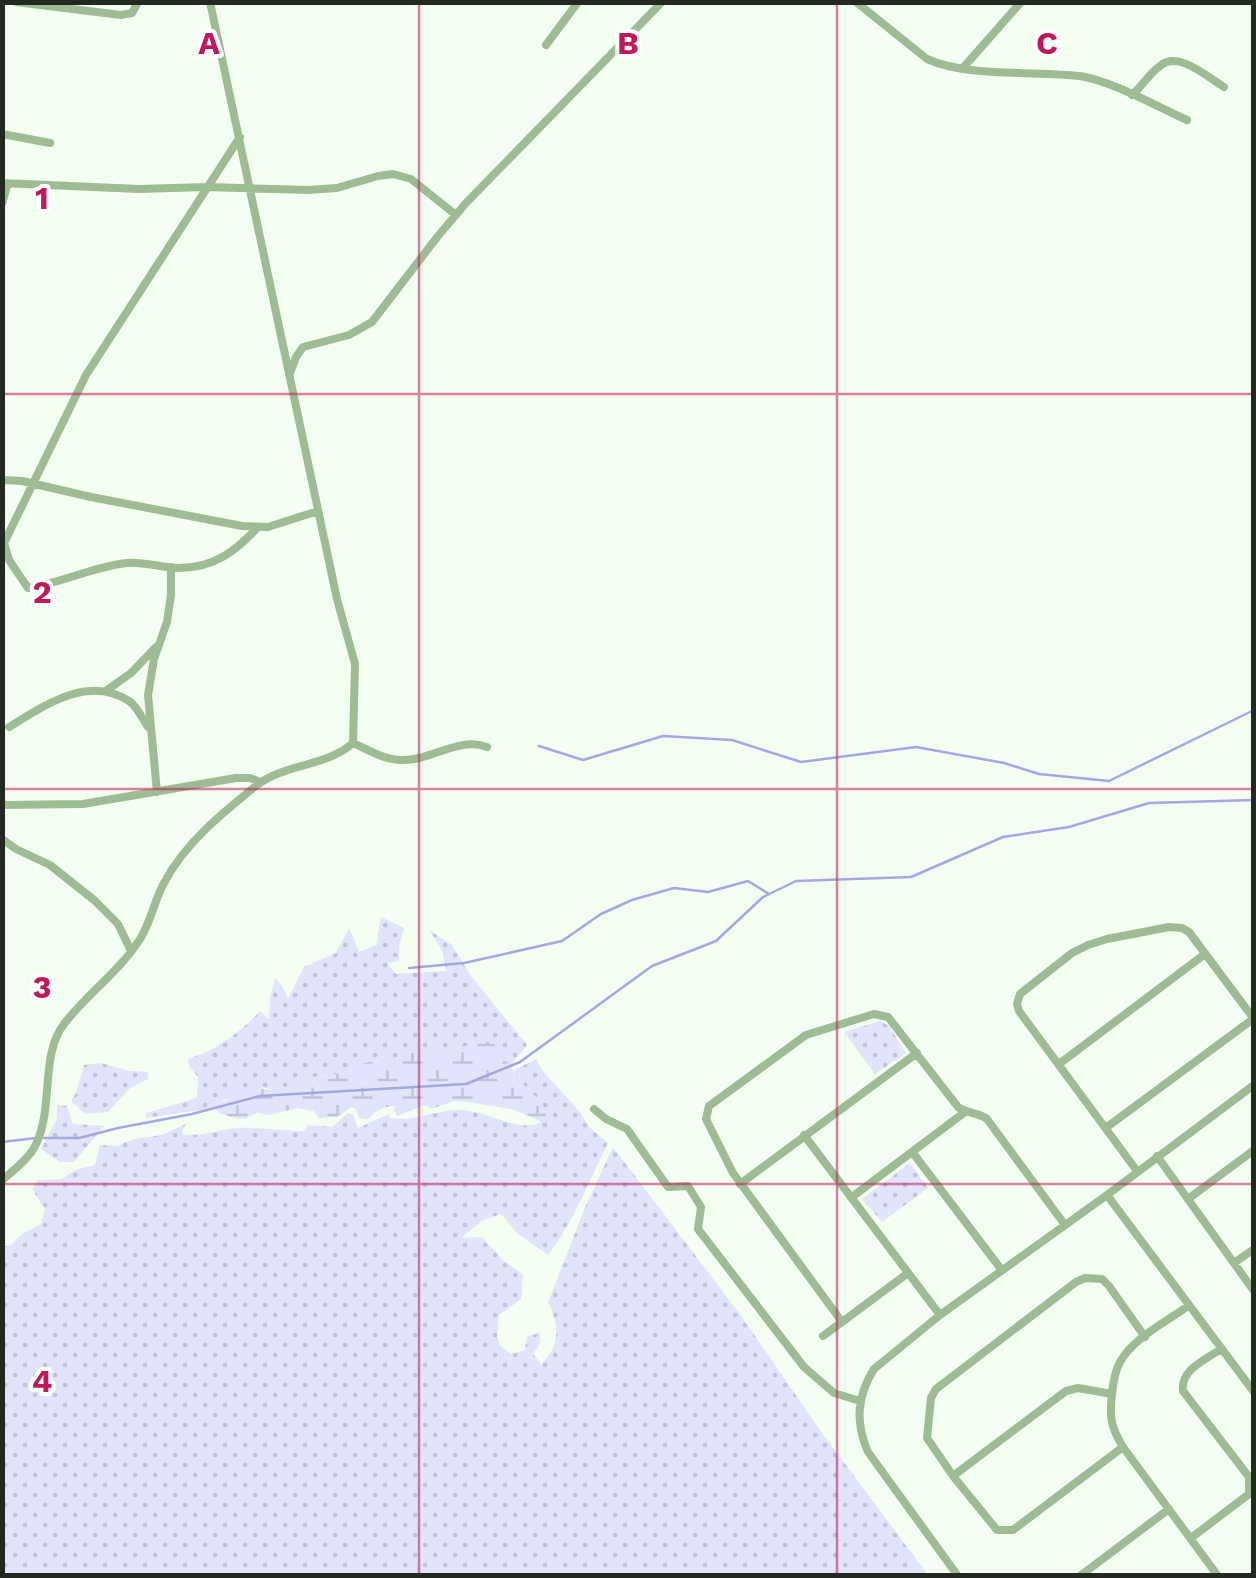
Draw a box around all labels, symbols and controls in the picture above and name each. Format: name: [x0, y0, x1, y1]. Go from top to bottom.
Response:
text: A: [198, 24, 220, 62]
text: B: [617, 24, 639, 62]
text: C: [1036, 24, 1058, 62]
text: 1: [35, 179, 49, 217]
text: 2: [32, 573, 52, 611]
text: 3: [33, 968, 51, 1006]
text: 4: [32, 1362, 52, 1400]

